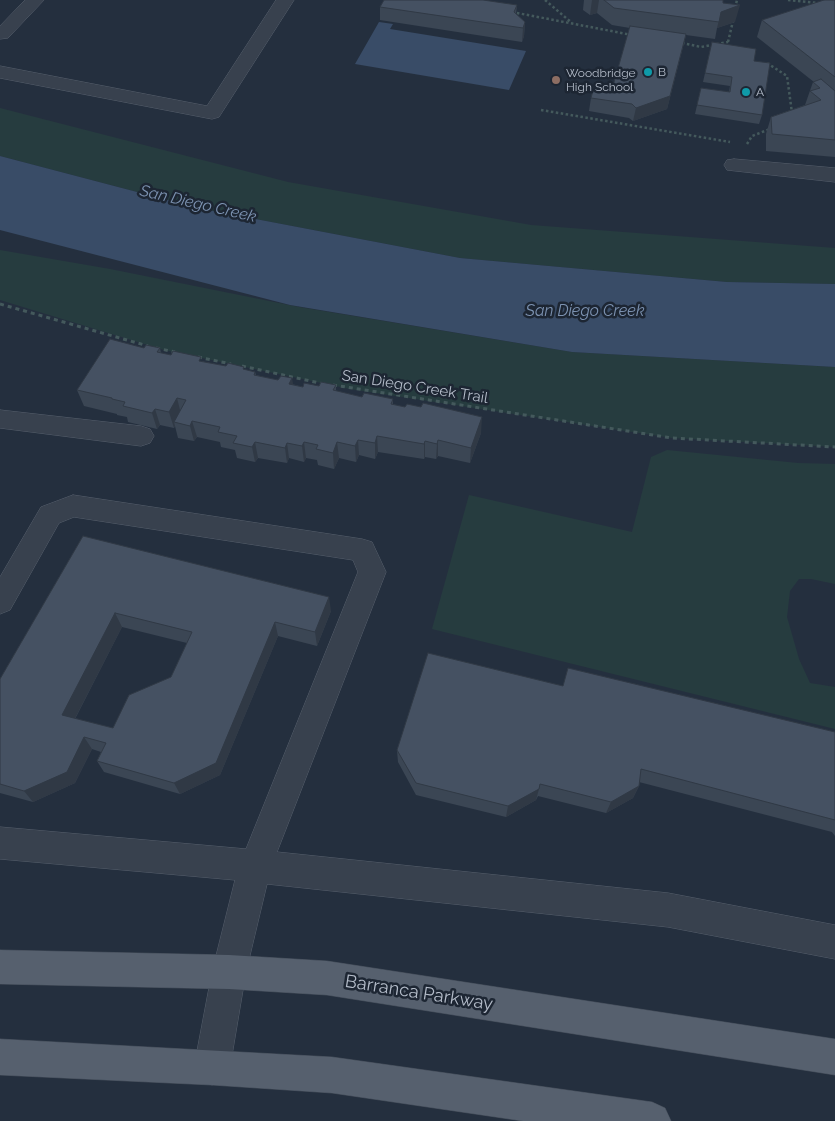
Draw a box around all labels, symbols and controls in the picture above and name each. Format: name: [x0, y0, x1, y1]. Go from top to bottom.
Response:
place label: B: [658, 65, 666, 79]
place label: Woodbridge High School: [566, 66, 636, 94]
marker: B: [642, 66, 654, 78]
marker: Woodbridge High School: [550, 74, 562, 86]
place label: A: [756, 85, 764, 99]
marker: A: [740, 86, 752, 98]
water label: San Diego Creek: [138, 181, 258, 227]
water label: San Diego Creek: [526, 301, 644, 321]
street label: San Diego Creek Trail: [341, 367, 489, 407]
street label: Barranca Parkway: [344, 971, 494, 1015]

